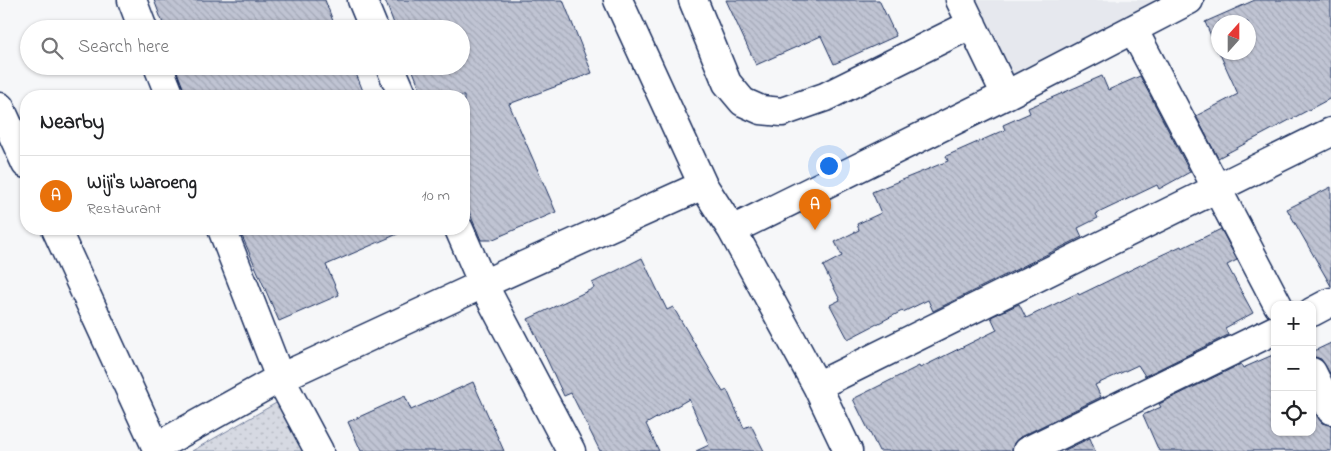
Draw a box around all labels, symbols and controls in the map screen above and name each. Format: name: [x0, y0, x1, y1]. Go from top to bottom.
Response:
north arrow: [1211, 15, 1256, 60]
search box: [20, 20, 470, 75]
icon: search: [38, 34, 66, 62]
text: Search here: [78, 34, 169, 61]
text: Nearby: [40, 108, 104, 138]
your location: [816, 153, 842, 179]
text: Wiji's Waroeng: [87, 170, 197, 197]
text: A: [51, 184, 61, 208]
text: 10 m: [422, 184, 450, 208]
pin: A: [799, 189, 831, 230]
text: Restaurant: [87, 197, 161, 221]
map controls: [1271, 301, 1316, 436]
button: +: [1271, 301, 1316, 346]
button: −: [1271, 346, 1316, 391]
button: locate: [1271, 391, 1316, 436]

